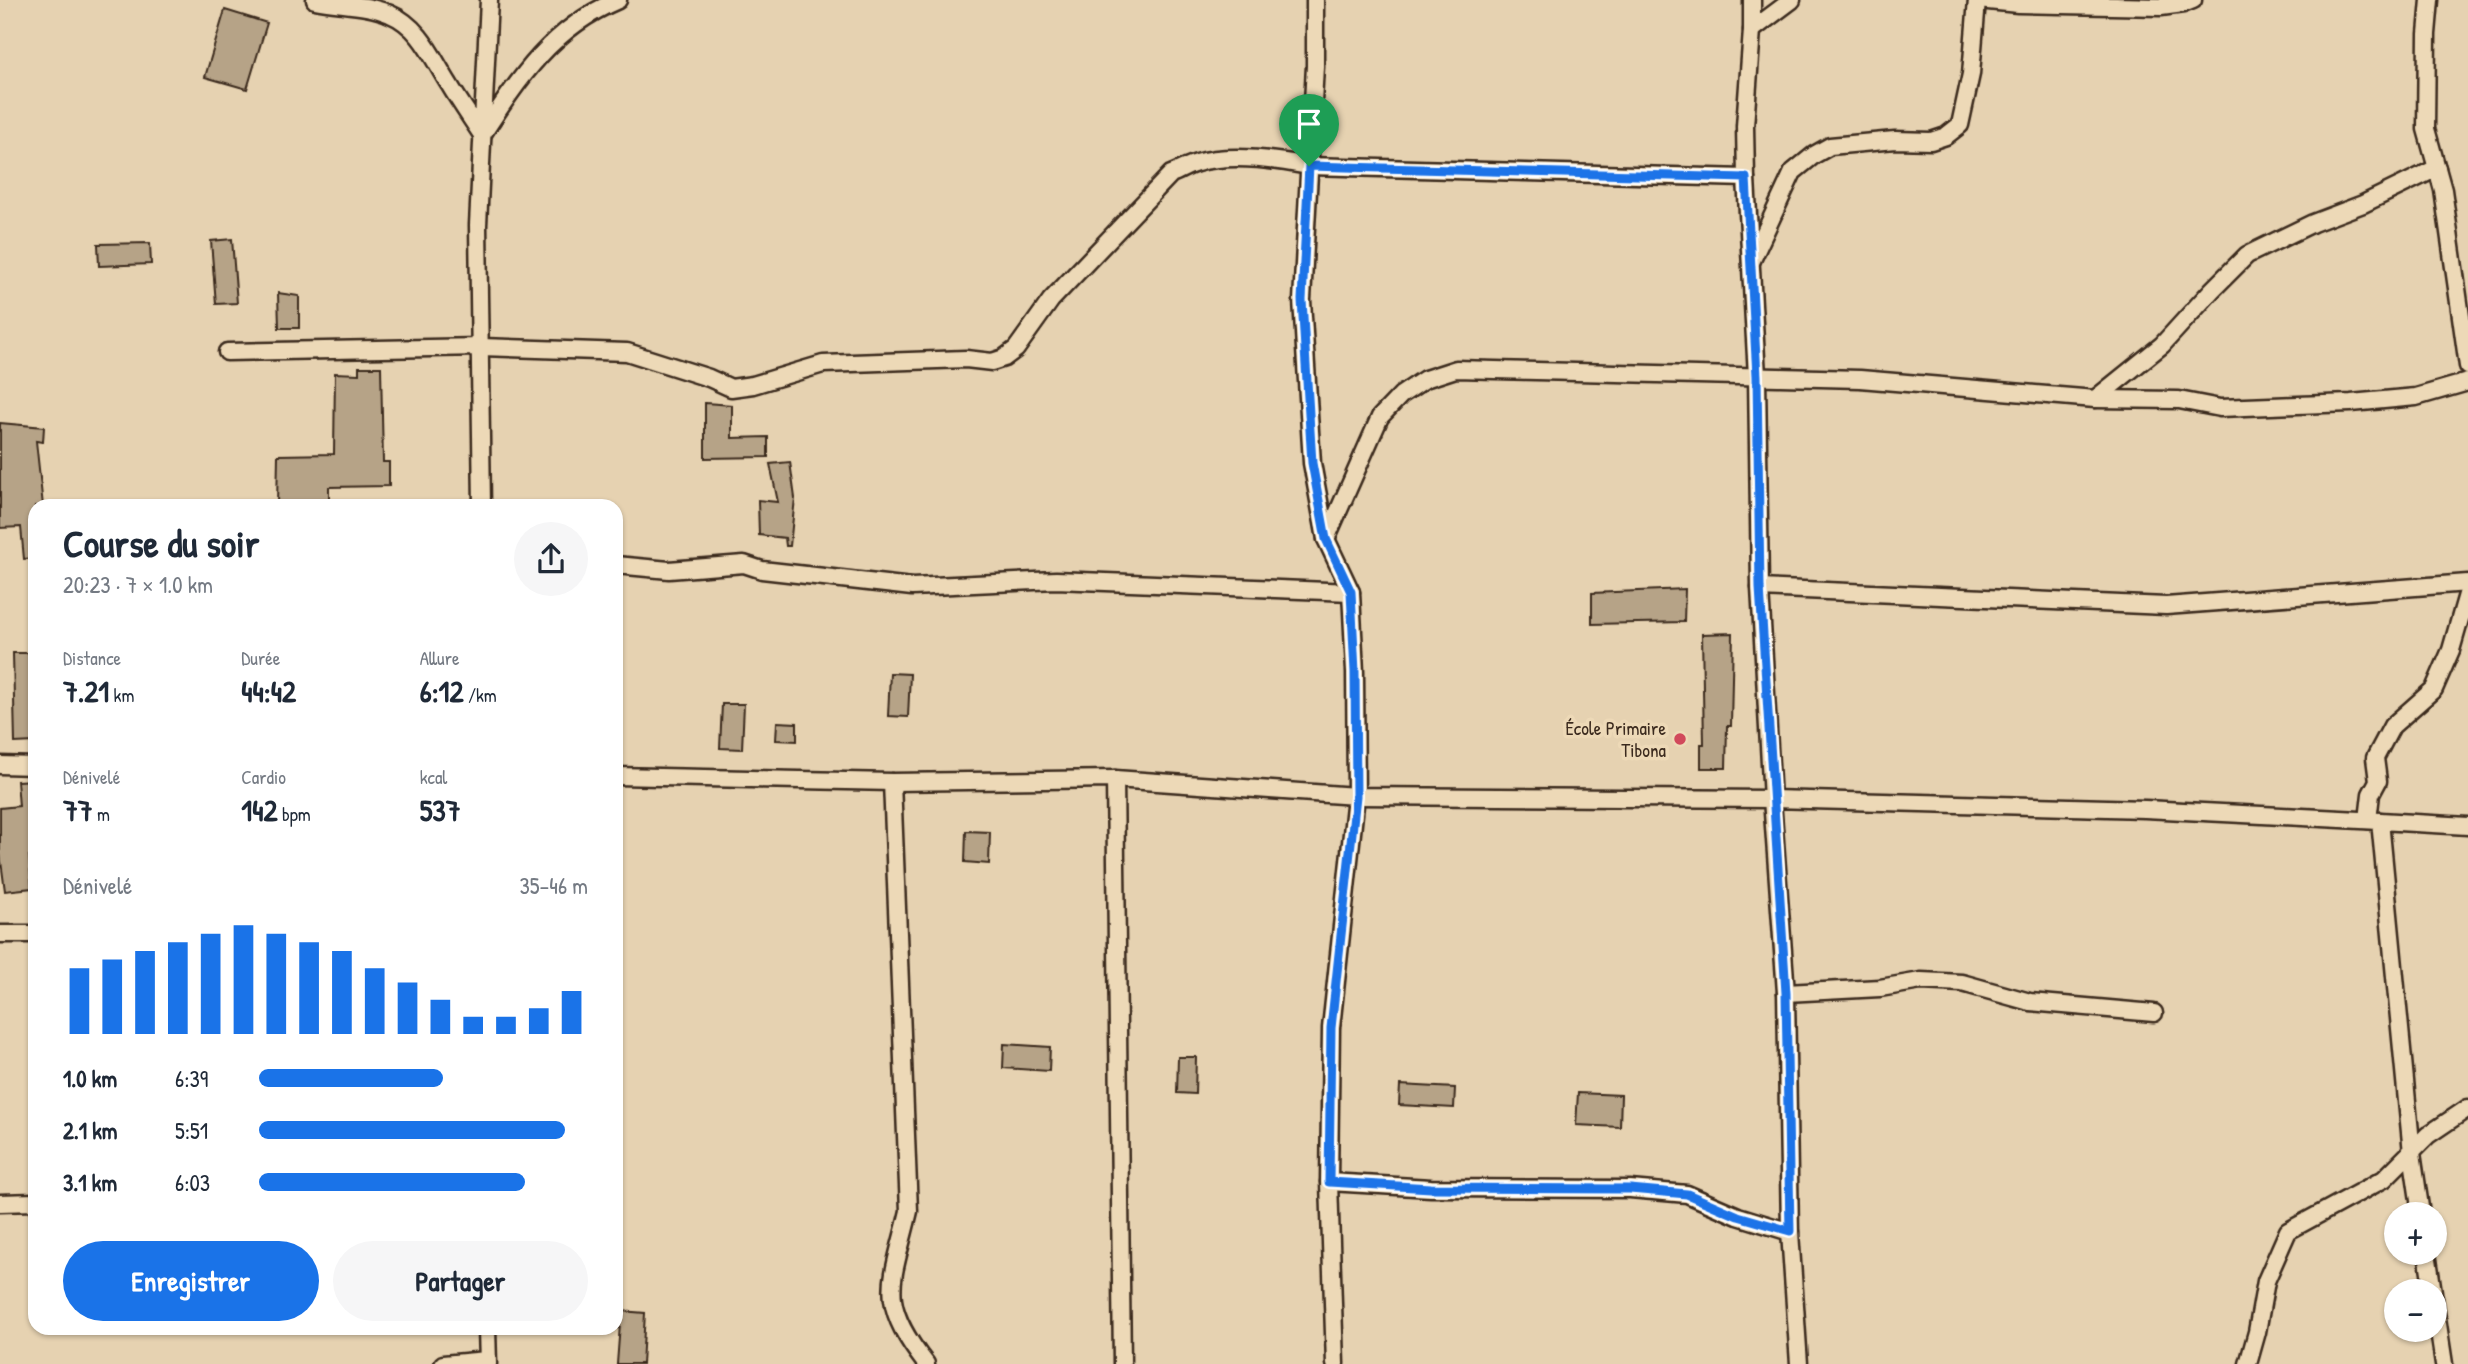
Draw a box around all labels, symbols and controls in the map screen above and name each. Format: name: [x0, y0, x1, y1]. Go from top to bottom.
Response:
pin: [1279, 94, 1339, 166]
icon: arrive: [1290, 105, 1328, 143]
text: Course du soir: [63, 517, 259, 569]
button: share: [514, 522, 588, 596]
text: 20:23 · 7 × 1.0 km: [63, 569, 213, 600]
text: Distance: [63, 645, 121, 671]
text: Durée: [241, 645, 280, 671]
text: Allure: [420, 645, 460, 671]
text: 7.21: [63, 671, 109, 711]
text: 44:42: [241, 671, 296, 711]
text: 6:12: [420, 671, 464, 711]
text: km: [109, 682, 134, 708]
text: /km: [464, 682, 497, 708]
place label: École Primaire Tibona: [1565, 715, 1667, 763]
marker: École Primaire Tibona: [1672, 731, 1688, 747]
text: Dénivelé: [63, 764, 120, 790]
text: Cardio: [241, 764, 286, 790]
text: kcal: [420, 764, 447, 790]
text: 77: [63, 790, 93, 830]
text: 142: [241, 790, 278, 830]
text: 537: [420, 790, 461, 830]
text: m: [93, 801, 110, 827]
text: bpm: [278, 801, 311, 827]
text: Dénivelé: [63, 870, 132, 901]
text: 35–46 m: [520, 870, 588, 901]
text: 1.0 km: [63, 1063, 117, 1094]
text: 6:39: [175, 1063, 208, 1094]
text: 2.1 km: [63, 1115, 118, 1146]
text: 5:51: [175, 1115, 208, 1146]
text: 3.1 km: [63, 1167, 117, 1198]
text: 6:03: [175, 1167, 210, 1198]
map controls: [2384, 1202, 2447, 1342]
button: +: [2384, 1202, 2447, 1265]
button: Enregistrer: [63, 1241, 319, 1321]
button: Partager: [333, 1241, 588, 1321]
button: −: [2384, 1279, 2447, 1342]

